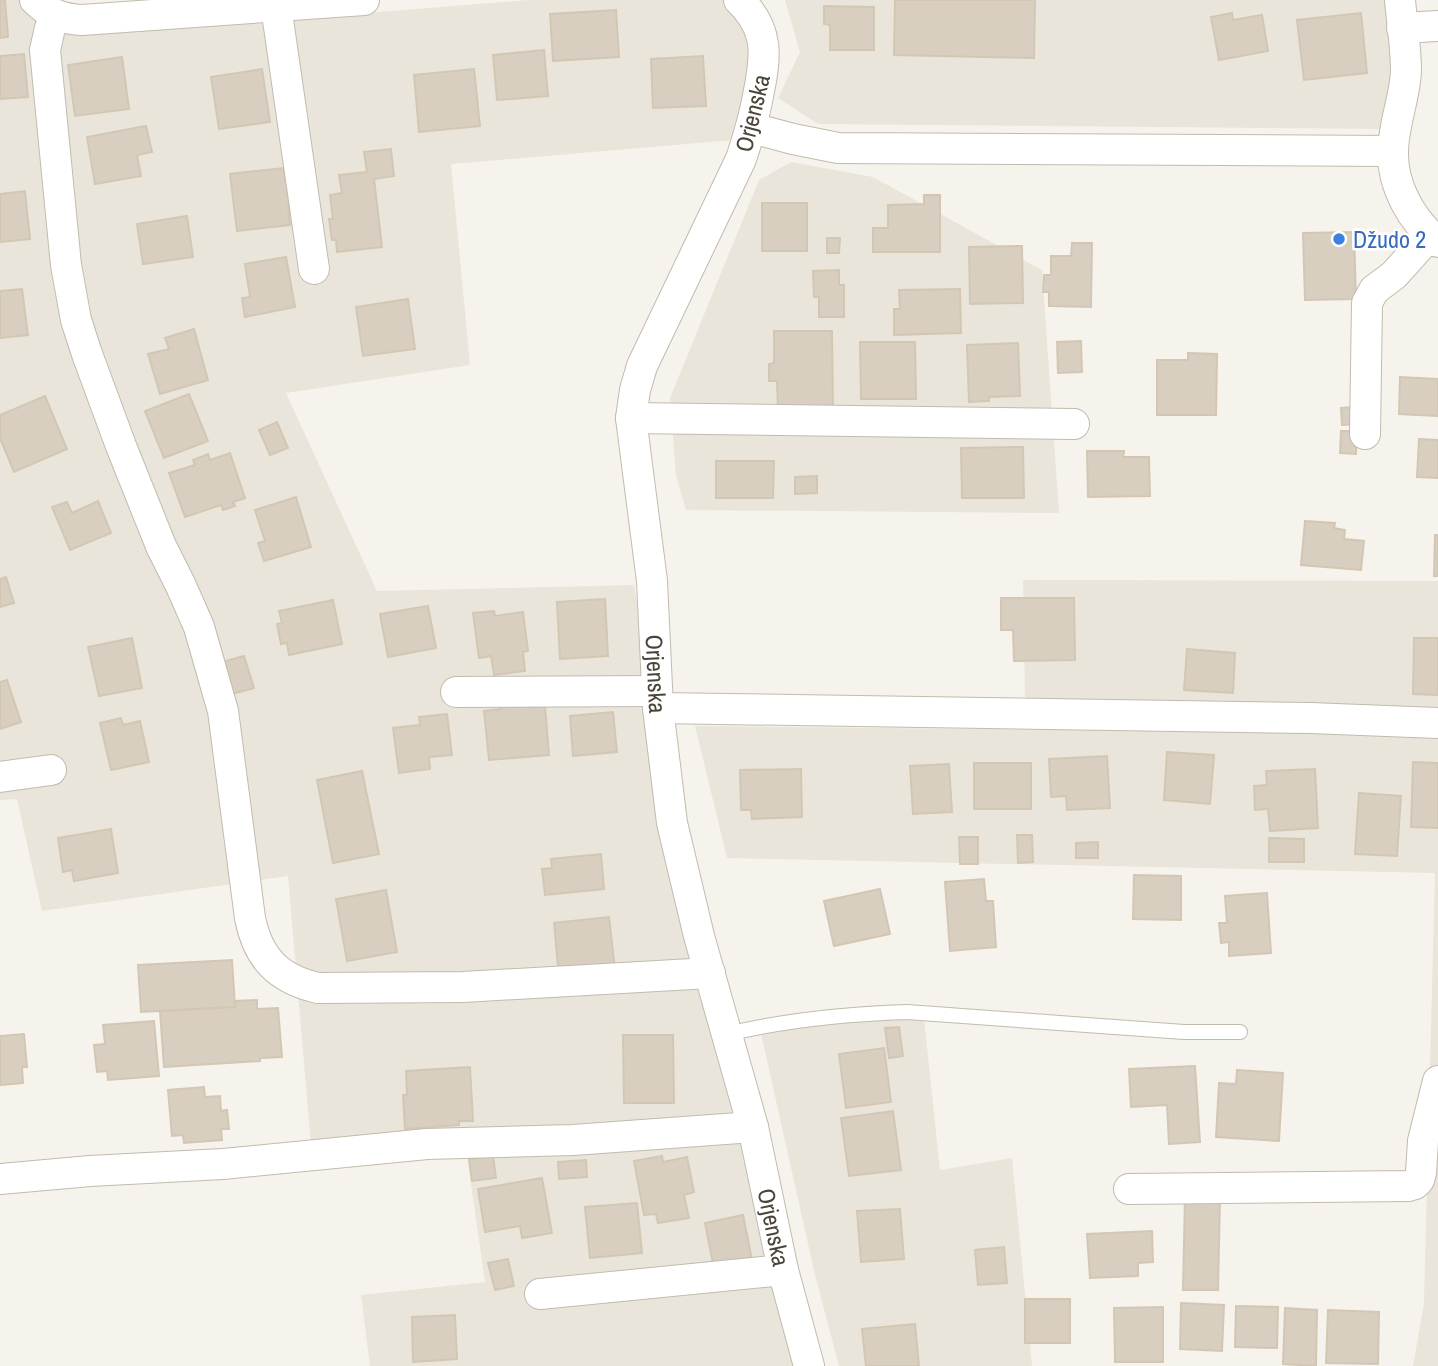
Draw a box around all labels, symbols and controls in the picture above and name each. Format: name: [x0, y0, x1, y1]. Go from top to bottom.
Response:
street label: Orjenska: [727, 71, 777, 155]
place label: Džudo 2: [1353, 223, 1426, 255]
marker: Džudo 2: [1331, 231, 1347, 247]
street label: Orjenska: [639, 634, 674, 714]
street label: Orjenska: [750, 1185, 798, 1269]

